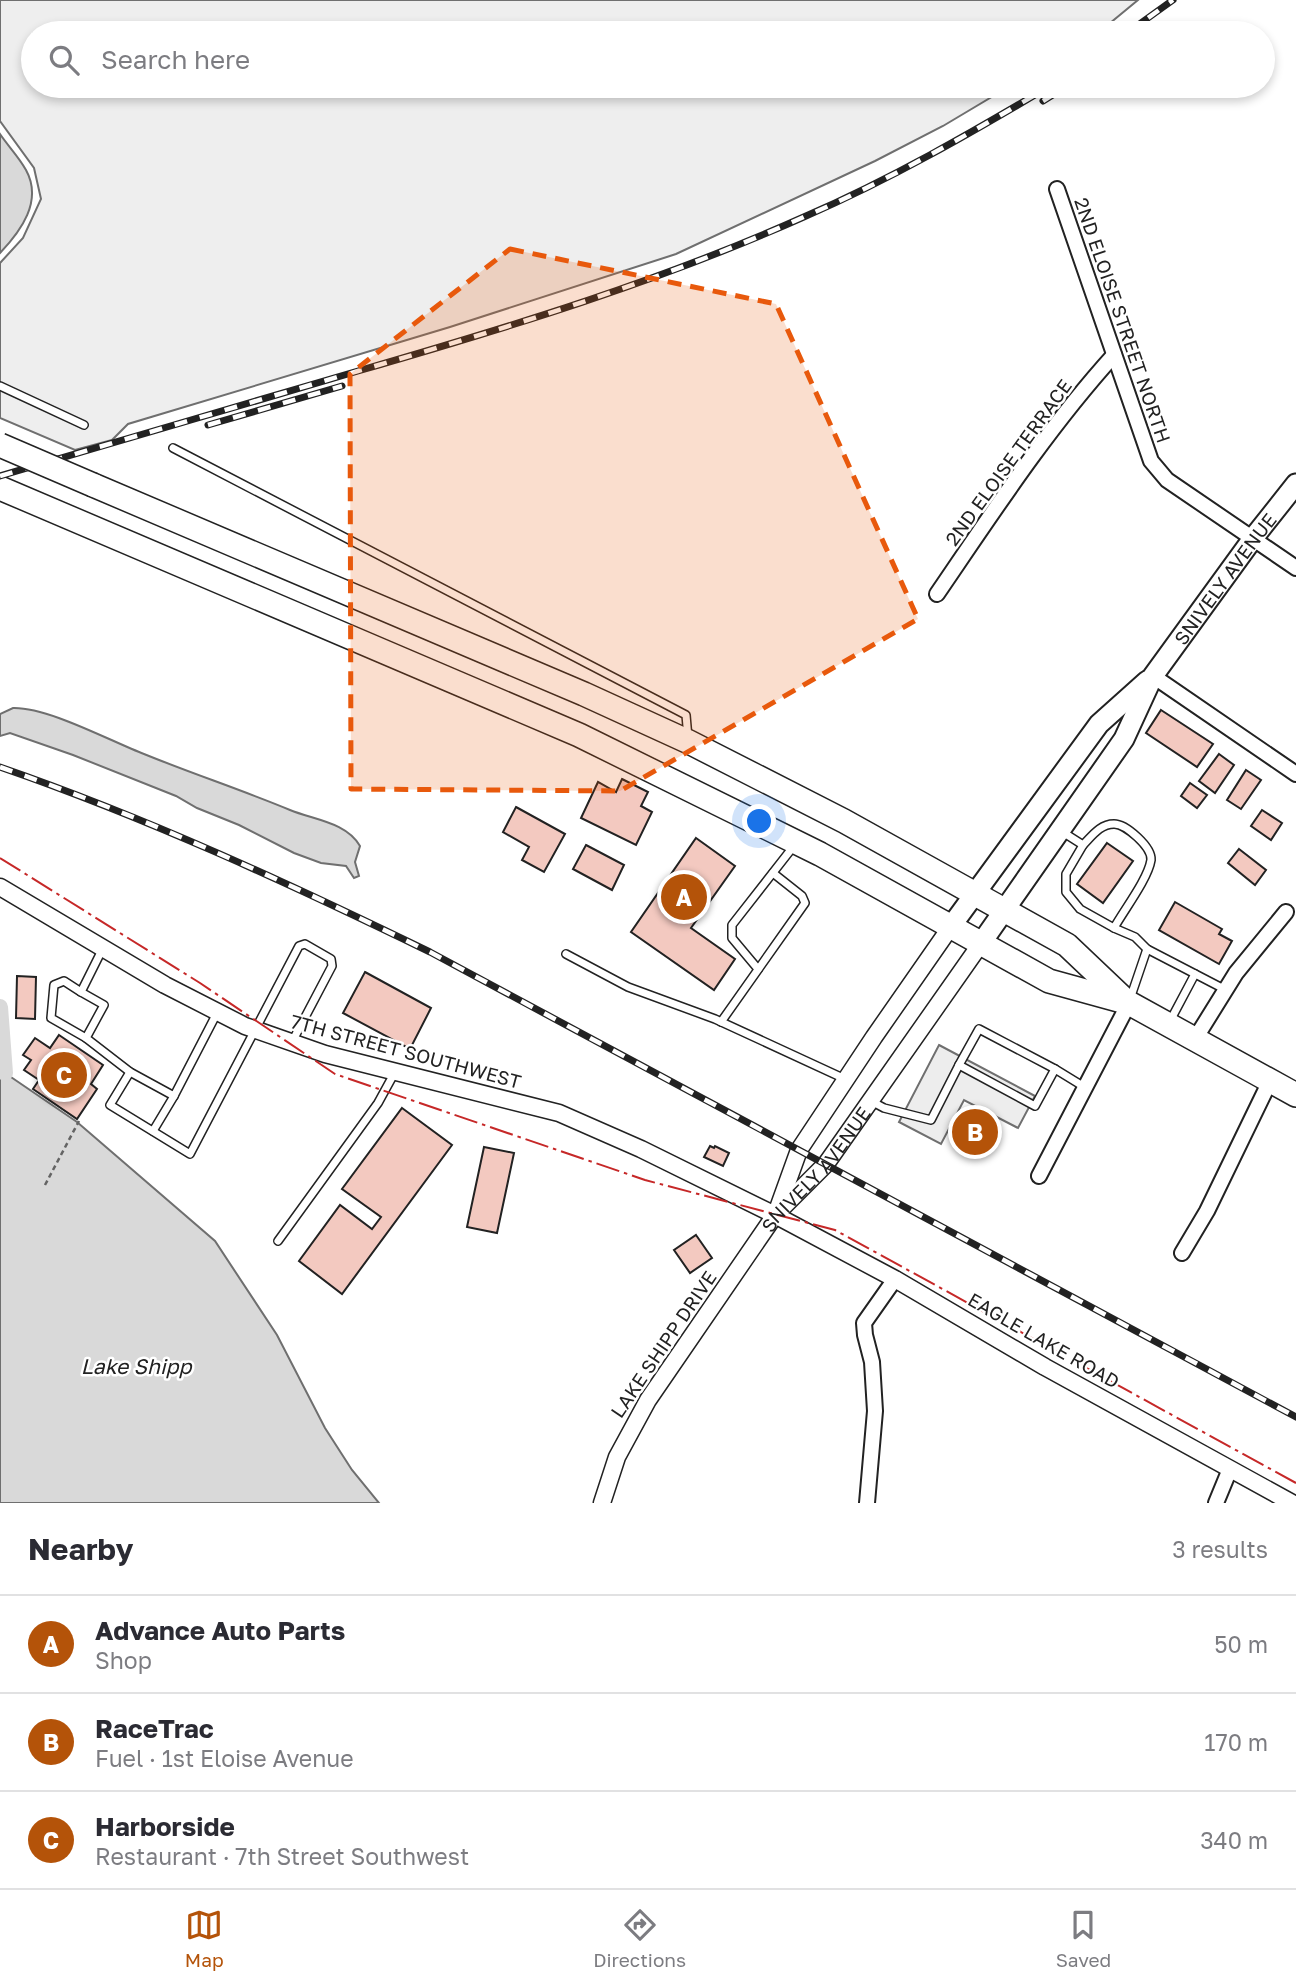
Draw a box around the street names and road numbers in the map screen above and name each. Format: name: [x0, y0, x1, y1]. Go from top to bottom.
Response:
street label: 2ND ELOISE STREET NORTH: [1070, 194, 1176, 446]
street label: 2ND ELOISE TERRACE: [940, 374, 1076, 550]
street label: SNIVELY AVENUE: [1168, 508, 1280, 649]
street label: 7TH STREET SOUTHWEST: [288, 1009, 524, 1093]
street label: SNIVELY AVENUE: [756, 1102, 875, 1236]
street label: LAKE SHIPP DRIVE: [605, 1266, 721, 1422]
street label: EAGLE LAKE ROAD: [964, 1287, 1124, 1393]

